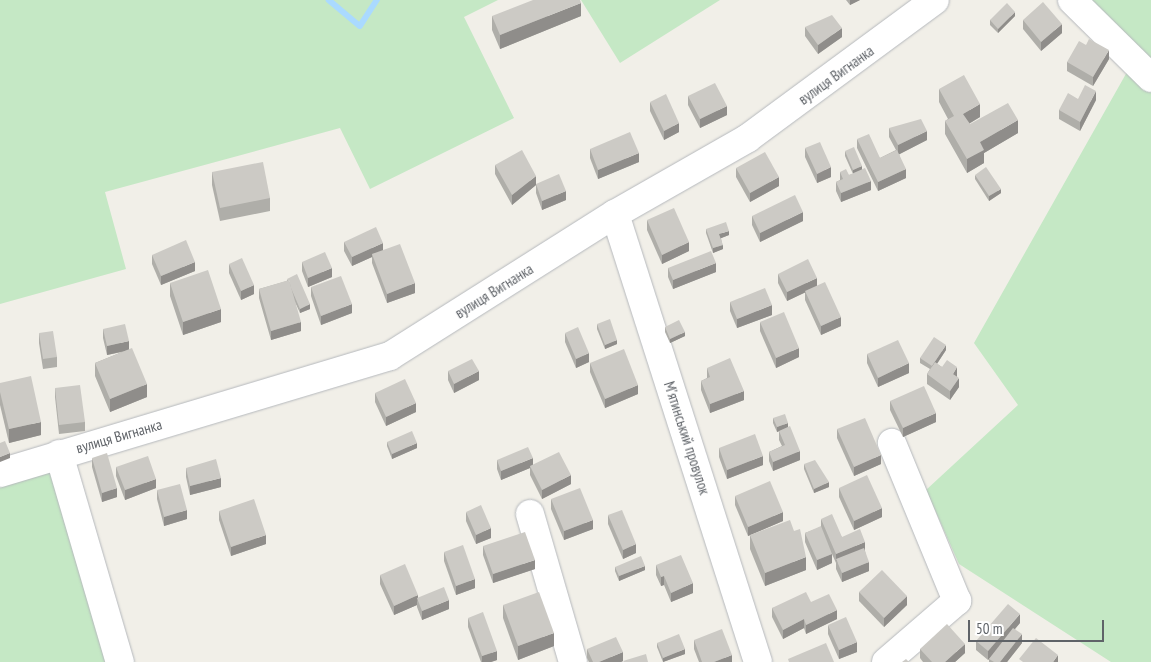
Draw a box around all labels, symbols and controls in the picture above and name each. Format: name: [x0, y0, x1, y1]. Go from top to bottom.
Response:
street label: вулиця Вигнанка: [795, 42, 877, 108]
street label: вулиця Вигнанка: [452, 260, 536, 322]
street label: Мʼятинський провулок: [660, 379, 714, 497]
street label: вулиця Вигнанка: [74, 415, 164, 457]
scale bar: [971, 610, 1107, 642]
text: 50 m: [976, 619, 1002, 638]

